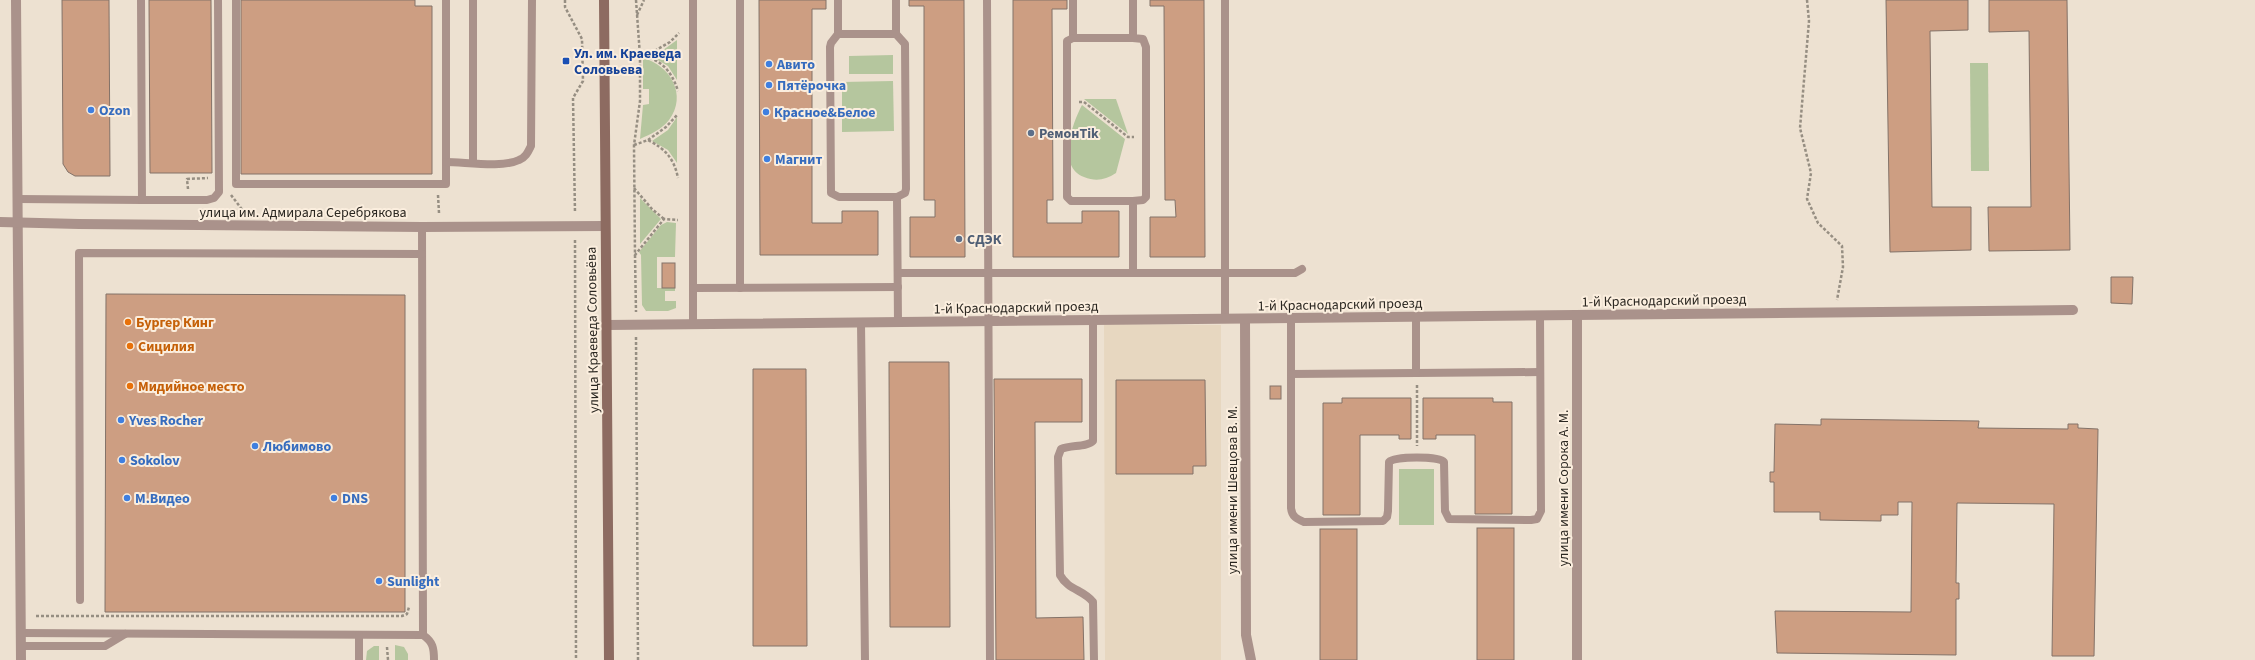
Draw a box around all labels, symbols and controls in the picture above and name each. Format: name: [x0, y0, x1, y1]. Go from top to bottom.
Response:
place label: Ул. им. Краеведа Соловьева: [574, 44, 681, 80]
place label: Авито: [776, 55, 815, 75]
marker: Ул. им. Краеведа Соловьева: [561, 56, 571, 66]
marker: Авито: [764, 59, 774, 69]
place label: Пятёрочка: [777, 76, 846, 96]
marker: Пятёрочка: [764, 80, 774, 90]
place label: Ozon: [99, 101, 130, 121]
place label: Красное&Белое: [774, 103, 876, 123]
marker: Ozon: [86, 105, 96, 115]
marker: Красное&Белое: [761, 107, 771, 117]
place label: РемонTik: [1039, 124, 1099, 144]
marker: РемонTik: [1026, 128, 1036, 138]
place label: Магнит: [775, 150, 822, 170]
marker: Магнит: [762, 154, 772, 164]
street label: улица им. Адмирала Серебрякова: [199, 203, 407, 223]
place label: СДЭК: [967, 230, 1002, 250]
marker: СДЭК: [954, 234, 964, 244]
street label: улица Краеведа Соловьёва: [582, 247, 604, 413]
street label: 1-й Краснодарский проезд: [1581, 290, 1747, 312]
street label: 1-й Краснодарский проезд: [1257, 294, 1423, 316]
street label: 1-й Краснодарский проезд: [933, 297, 1099, 319]
place label: Бургер Кинг: [136, 313, 214, 333]
marker: Бургер Кинг: [123, 317, 133, 327]
place label: Сицилия: [138, 337, 195, 357]
marker: Сицилия: [125, 341, 135, 351]
place label: Мидийное место: [138, 377, 245, 397]
marker: Мидийное место: [125, 381, 135, 391]
street label: улица имени Шевцова В. М.: [1223, 406, 1243, 574]
street label: улица имени Сорока А. М.: [1554, 410, 1574, 566]
place label: Yves Rocher: [128, 411, 204, 431]
marker: Yves Rocher: [116, 415, 126, 425]
place label: Любимово: [262, 437, 331, 457]
marker: Любимово: [250, 441, 260, 451]
place label: Sokolov: [130, 451, 180, 471]
marker: Sokolov: [117, 455, 127, 465]
place label: М.Видео: [135, 489, 190, 509]
place label: DNS: [342, 489, 368, 509]
marker: М.Видео: [122, 493, 132, 503]
marker: DNS: [329, 493, 339, 503]
place label: Sunlight: [387, 572, 440, 592]
marker: Sunlight: [374, 576, 384, 586]

